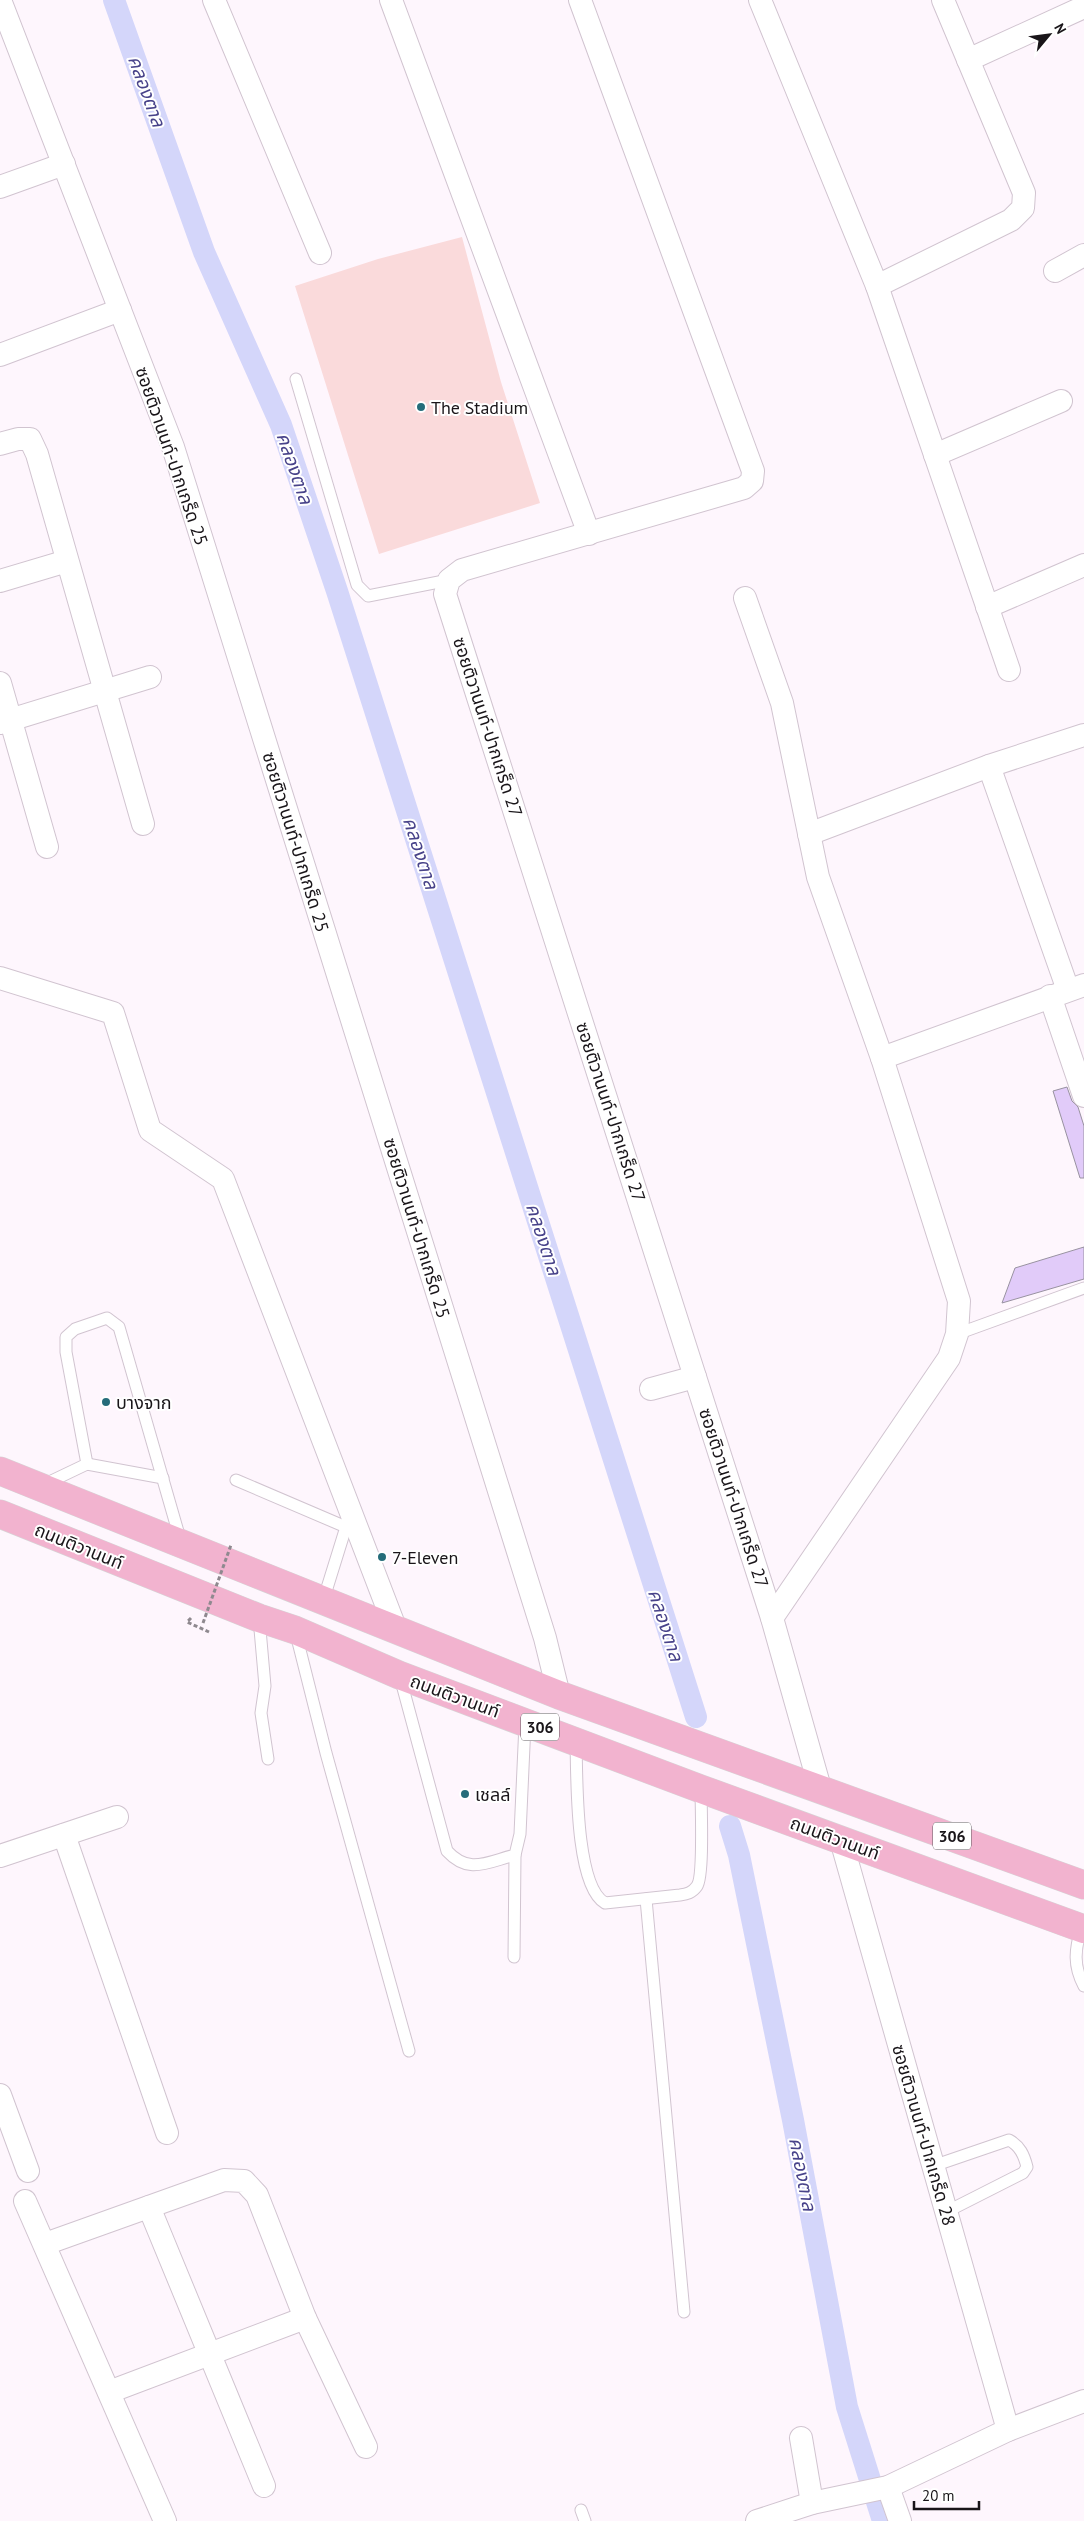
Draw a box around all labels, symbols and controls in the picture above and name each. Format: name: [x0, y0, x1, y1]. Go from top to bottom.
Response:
north arrow: [1024, 10, 1074, 60]
text: N: [1050, 20, 1070, 37]
water label: คลองตาล: [123, 52, 171, 131]
street label: ซอยติวานนท์-ปากเกร็ด 25: [131, 364, 213, 548]
place label: The Stadium: [431, 396, 528, 419]
marker: The Stadium: [415, 401, 427, 413]
water label: คลองตาล: [272, 429, 319, 508]
street label: ซอยติวานนท์-ปากเกร็ด 27: [448, 634, 528, 820]
street label: ซอยติวานนท์-ปากเกร็ด 25: [258, 749, 334, 935]
water label: คลองตาล: [398, 814, 444, 893]
street label: ซอยติวานนท์-ปากเกร็ด 27: [571, 1019, 651, 1205]
street label: ซอยติวานนท์-ปากเกร็ด 25: [379, 1135, 455, 1321]
water label: คลองตาล: [521, 1200, 567, 1279]
place label: บางจาก: [116, 1391, 172, 1414]
marker: บางจาก: [100, 1396, 112, 1408]
street label: ซอยติวานนท์-ปากเกร็ด 27: [694, 1405, 774, 1591]
street label: ถนนติวานนท์: [31, 1518, 127, 1574]
place label: 7-Eleven: [392, 1546, 458, 1569]
marker: 7-Eleven: [376, 1551, 388, 1563]
water label: คลองตาล: [643, 1586, 689, 1665]
street label: ถนนติวานนท์: [407, 1669, 503, 1723]
road number: 306: [521, 1714, 559, 1740]
place label: เชลล์: [475, 1783, 511, 1806]
marker: เชลล์: [459, 1788, 471, 1800]
street label: ถนนติวานนท์: [787, 1811, 883, 1865]
road number: 306: [933, 1822, 971, 1850]
street label: ซอยติวานนท์-ปากเกร็ด 28: [887, 2042, 961, 2228]
water label: คลองตาล: [784, 2135, 822, 2214]
scale bar: [914, 2478, 979, 2510]
text: 20 m: [922, 2486, 955, 2505]

